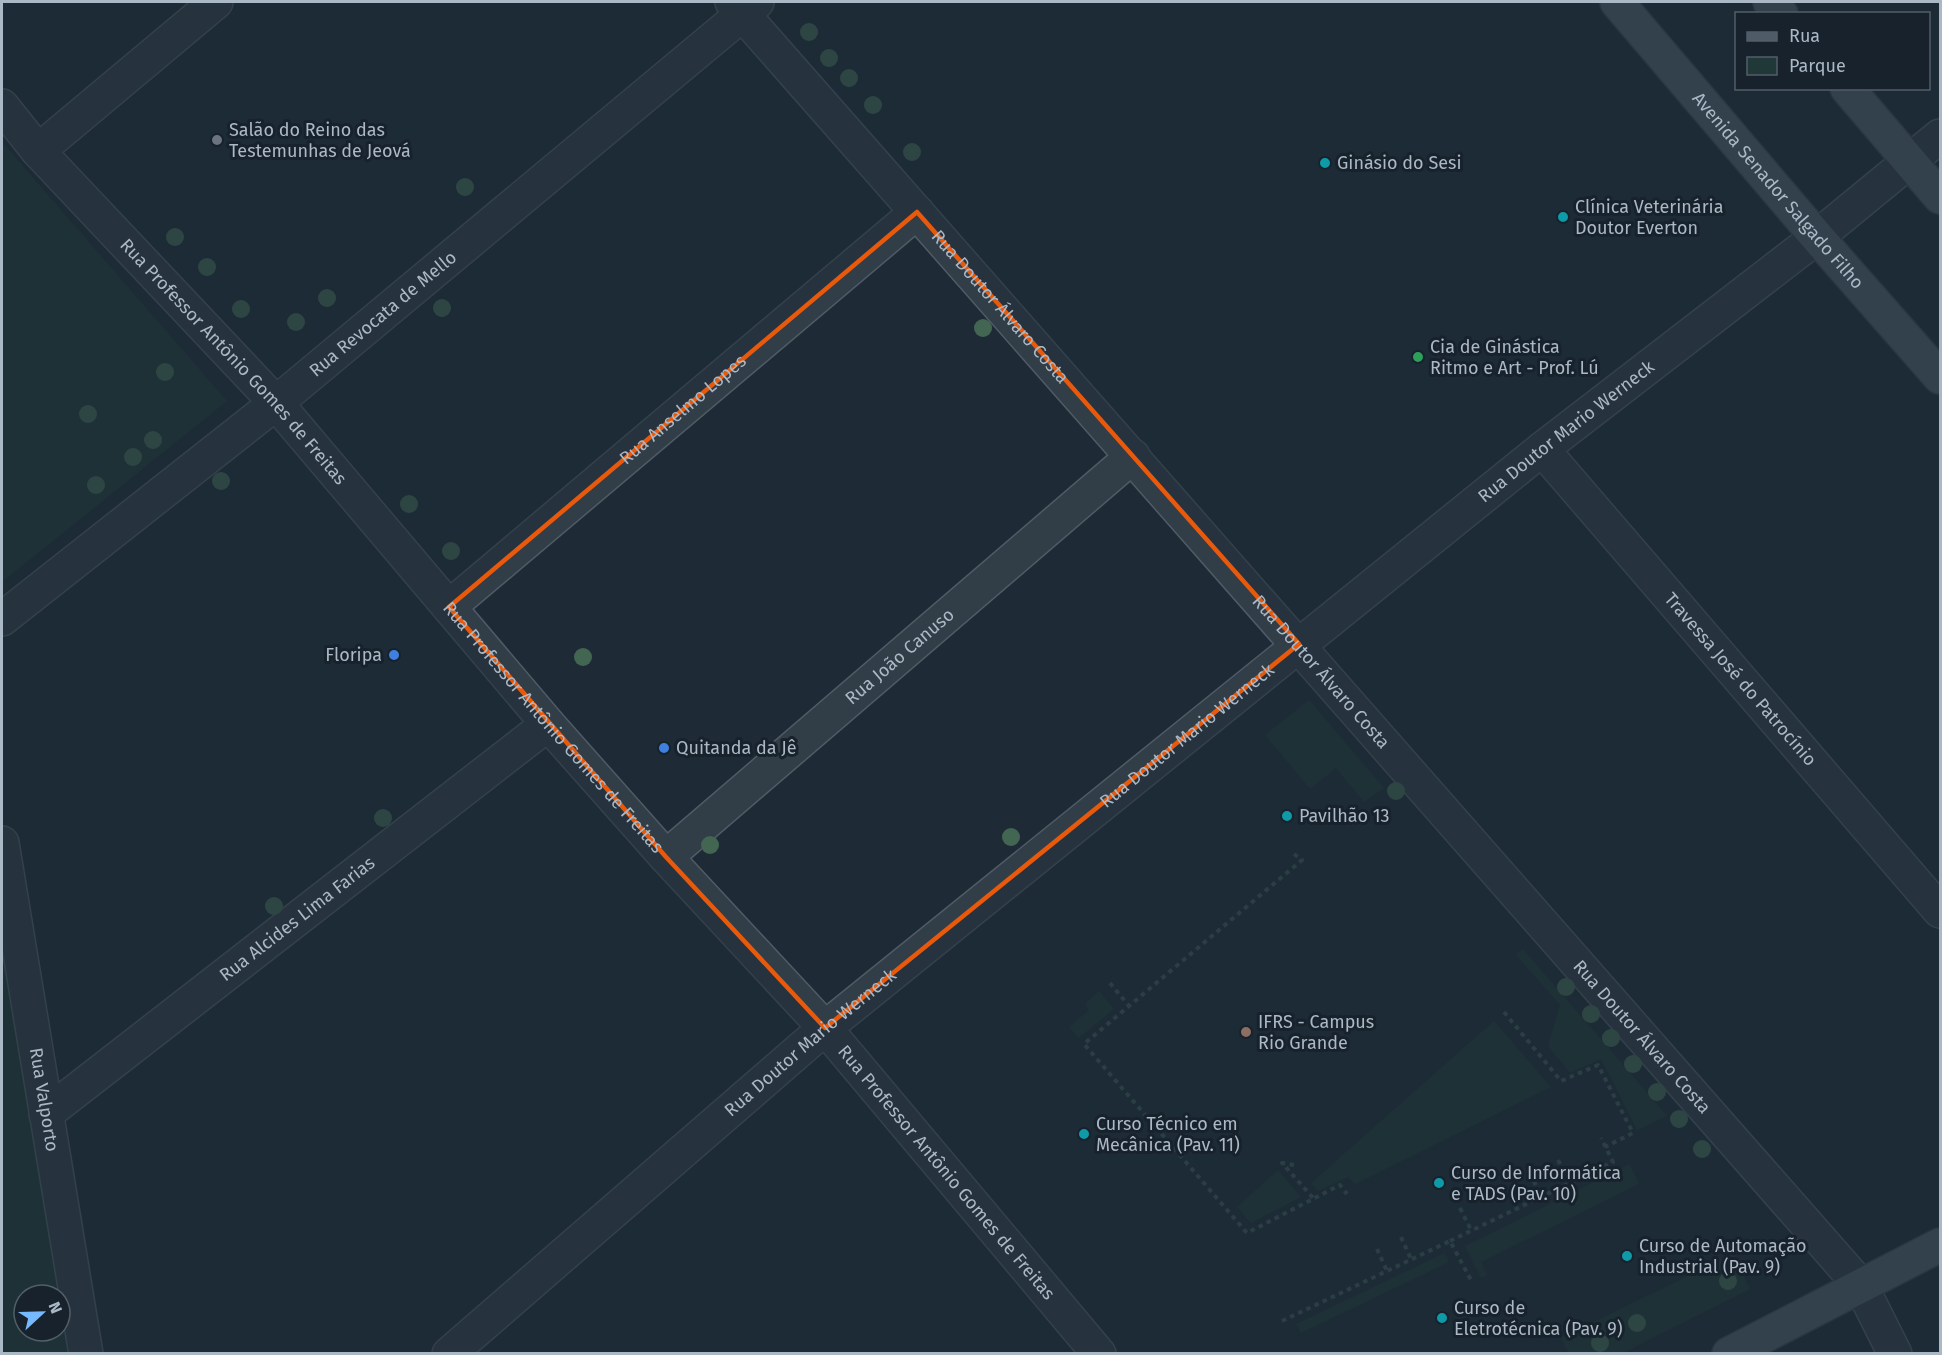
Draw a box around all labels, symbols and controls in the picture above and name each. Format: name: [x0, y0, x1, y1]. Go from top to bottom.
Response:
legend: [1735, 12, 1930, 90]
text: Rua: [1789, 25, 1820, 47]
text: Parque: [1789, 55, 1846, 77]
street label: Avenida Senador Salgado Filho: [1688, 88, 1869, 293]
place label: Salão do Reino das Testemunhas de Jeová: [229, 119, 411, 162]
marker: Salão do Reino das Testemunhas de Jeová: [210, 133, 224, 147]
place label: Ginásio do Sesi: [1337, 152, 1462, 174]
marker: Ginásio do Sesi: [1318, 156, 1332, 170]
place label: Clínica Veterinária Doutor Everton: [1575, 196, 1723, 239]
marker: Clínica Veterinária Doutor Everton: [1556, 210, 1570, 224]
street label: Rua Doutor Álvaro Costa: [927, 226, 1074, 388]
street label: Rua Professor Antônio Gomes de Freitas: [115, 234, 351, 489]
street label: Rua Revocata de Mello: [305, 246, 461, 382]
place label: Cia de Ginástica Ritmo e Art - Prof. Lú: [1430, 336, 1599, 379]
street label: Rua Anselmo Lopes: [615, 350, 751, 469]
marker: Cia de Ginástica Ritmo e Art - Prof. Lú: [1411, 350, 1425, 364]
street label: Rua Doutor Mario Werneck: [1474, 355, 1659, 507]
street label: Travessa José do Patrocínio: [1660, 588, 1821, 771]
street label: Rua Doutor Álvaro Costa: [1248, 590, 1394, 753]
street label: Rua Professor Antônio Gomes de Freitas: [438, 597, 668, 858]
street label: Rua João Canuso: [841, 604, 959, 709]
place label: Floripa: [325, 644, 382, 666]
marker: Floripa: [387, 648, 401, 662]
street label: Rua Doutor Mario Werneck: [1095, 658, 1279, 813]
place label: Quitanda da Jê: [676, 737, 797, 759]
marker: Quitanda da Jê: [657, 741, 671, 755]
place label: Pavilhão 13: [1299, 805, 1390, 827]
marker: Pavilhão 13: [1280, 809, 1294, 823]
street label: Rua Alcides Lima Farias: [215, 852, 379, 986]
street label: Rua Doutor Álvaro Costa: [1568, 955, 1715, 1118]
street label: Rua Doutor Mario Werneck: [720, 963, 901, 1121]
place label: IFRS - Campus Rio Grande: [1258, 1011, 1374, 1054]
marker: IFRS - Campus Rio Grande: [1239, 1025, 1253, 1039]
street label: Rua Professor Antônio Gomes de Freitas: [833, 1041, 1060, 1304]
street label: Rua Valporto: [25, 1046, 64, 1153]
place label: Curso Técnico em Mecânica (Pav. 11): [1096, 1113, 1240, 1156]
marker: Curso Técnico em Mecânica (Pav. 11): [1077, 1127, 1091, 1141]
place label: Curso de Informática e TADS (Pav. 10): [1451, 1162, 1621, 1205]
marker: Curso de Informática e TADS (Pav. 10): [1432, 1176, 1446, 1190]
place label: Curso de Automação Industrial (Pav. 9): [1639, 1235, 1806, 1278]
marker: Curso de Automação Industrial (Pav. 9): [1620, 1249, 1634, 1263]
north arrow: [12, 1283, 72, 1343]
place label: Curso de Eletrotécnica (Pav. 9): [1454, 1297, 1623, 1340]
text: N: [45, 1299, 66, 1316]
marker: Curso de Eletrotécnica (Pav. 9): [1435, 1311, 1449, 1325]

